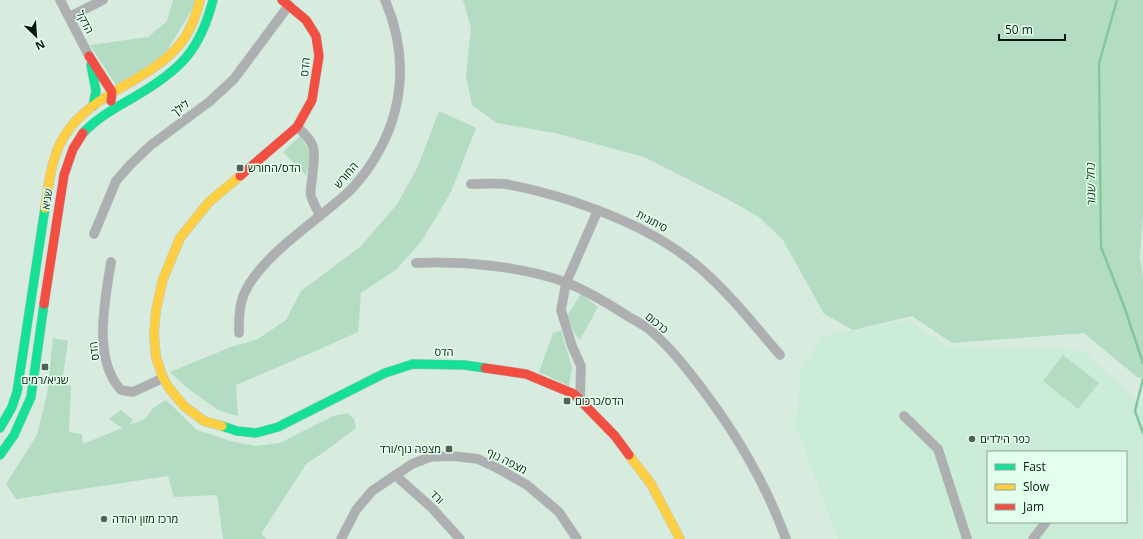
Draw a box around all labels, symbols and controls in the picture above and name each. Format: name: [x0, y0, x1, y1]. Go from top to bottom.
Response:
street label: הדקל: [73, 8, 98, 36]
north arrow: [16, 16, 56, 56]
scale bar: [999, 16, 1065, 42]
text: 50 m: [1005, 21, 1033, 38]
text: N: [33, 37, 48, 54]
street label: הדס: [296, 57, 313, 77]
street label: לילך: [168, 96, 192, 119]
street label: החורש: [330, 158, 361, 191]
place label: הדס/החורש: [248, 160, 301, 175]
water label: נחל שגור: [1082, 162, 1099, 206]
marker: הדס/החורש: [235, 163, 245, 173]
street label: שגיא: [38, 187, 55, 211]
street label: סיתונית: [634, 206, 670, 235]
street label: כרכום: [643, 309, 672, 337]
street label: הדס: [85, 341, 102, 361]
street label: הדס: [434, 344, 454, 359]
marker: שגיא/רמים: [40, 362, 50, 372]
place label: שגיא/רמים: [21, 372, 69, 387]
place label: הדס/כרכום: [575, 393, 624, 408]
marker: הדס/כרכום: [562, 396, 572, 406]
place label: כפר הילדים: [980, 431, 1030, 446]
marker: כפר הילדים: [967, 434, 977, 444]
place label: מצפה נוף/ורד: [380, 441, 441, 456]
marker: מצפה נוף/ורד: [444, 444, 454, 454]
street label: מצפה נוף: [484, 444, 530, 477]
legend: [987, 451, 1127, 523]
text: Fast: [1023, 458, 1046, 475]
text: Slow: [1023, 478, 1050, 495]
street label: ורד: [427, 486, 448, 507]
text: Jam: [1022, 498, 1044, 515]
place label: מרכז מזון יהודה: [112, 511, 178, 526]
marker: מרכז מזון יהודה: [99, 514, 109, 524]

